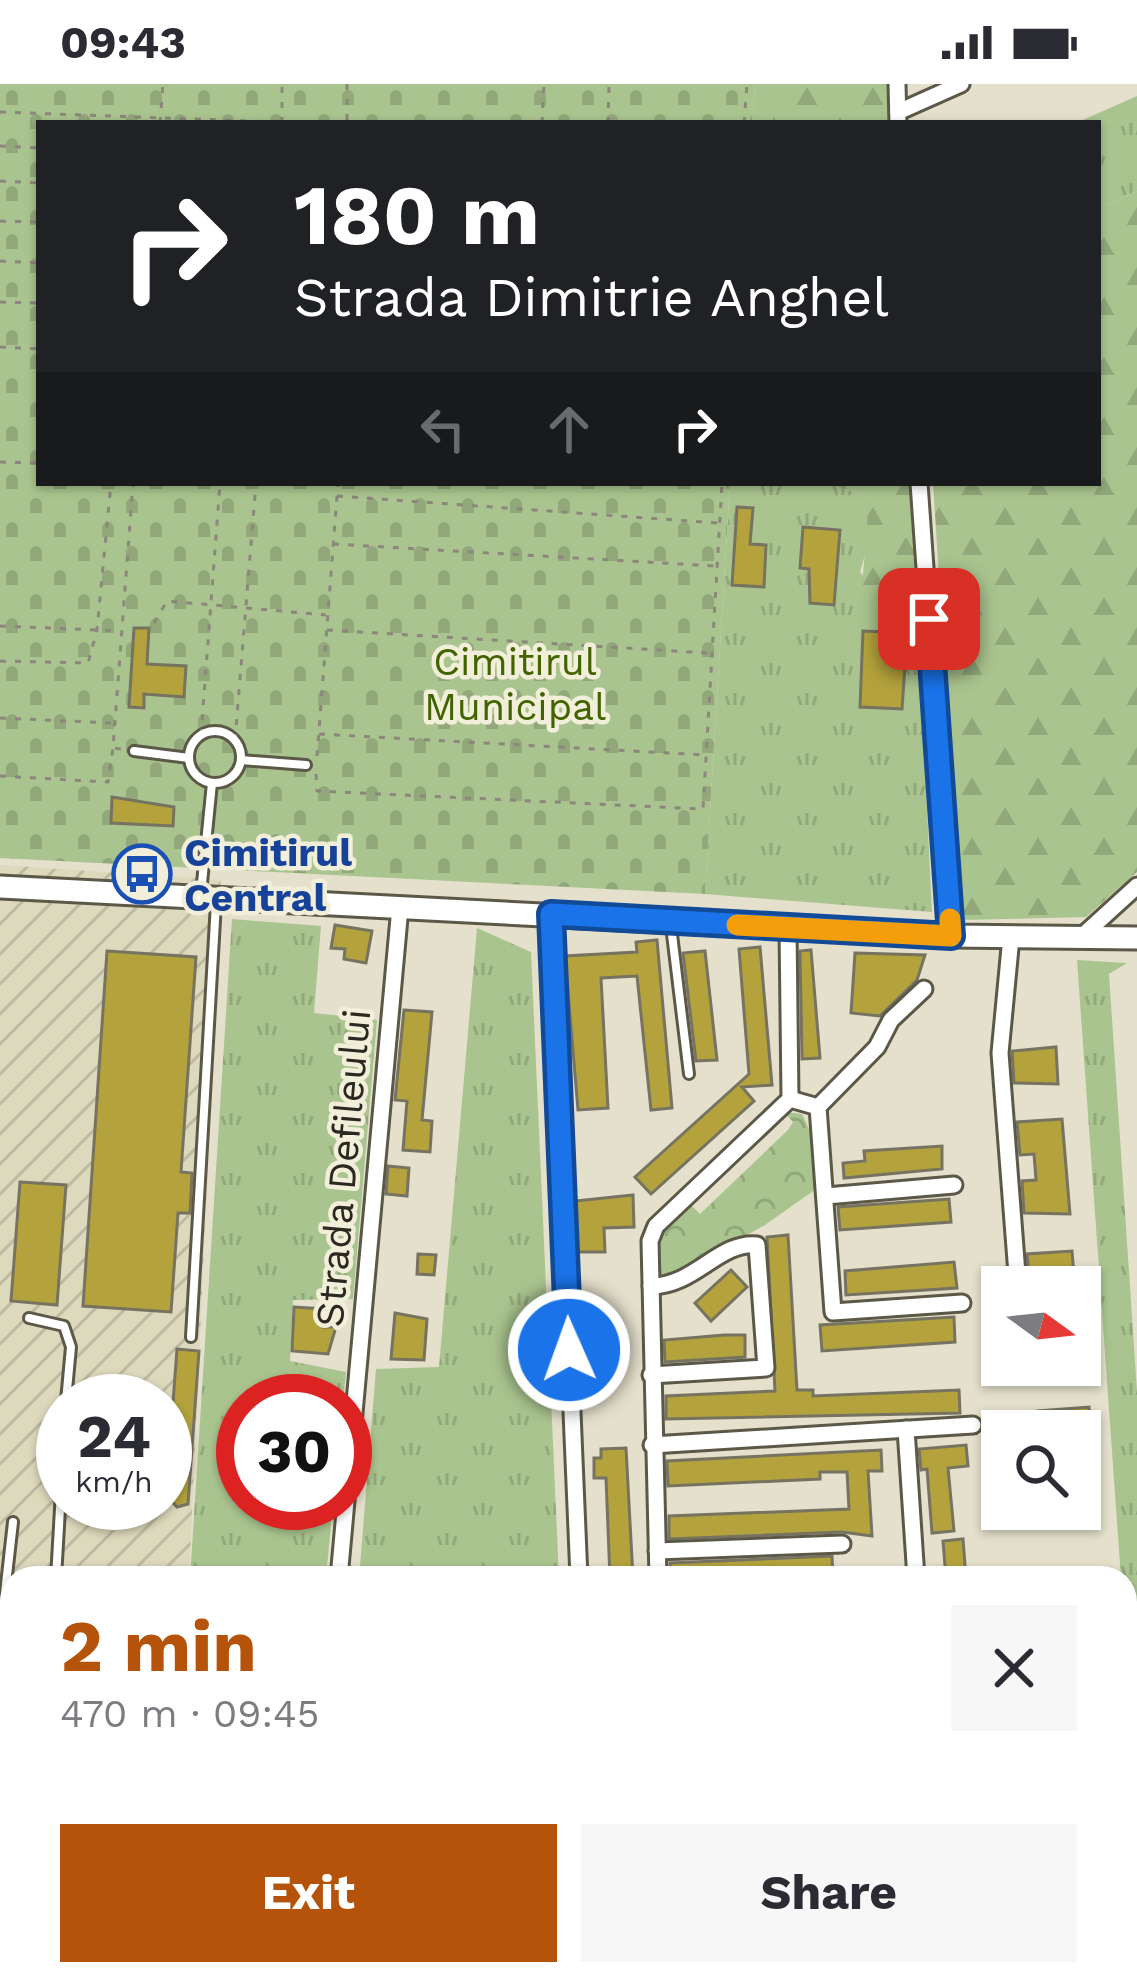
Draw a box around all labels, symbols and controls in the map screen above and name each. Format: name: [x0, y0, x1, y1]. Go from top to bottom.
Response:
text: 09:43: [60, 16, 186, 69]
text: 180 m: [294, 166, 540, 264]
icon: right: [96, 168, 252, 324]
text: Strada Dimitrie Anghel: [294, 266, 889, 329]
icon: left: [410, 396, 476, 462]
icon: ahead: [536, 396, 602, 462]
icon: right: [662, 396, 728, 462]
pin: [878, 568, 980, 670]
icon: arrive: [896, 586, 962, 652]
park label: Cimitirul Municipal: [424, 639, 606, 729]
place label: Cimitirul Central: [184, 830, 352, 920]
bus stop icon: Cimitirul Central: [111, 843, 173, 905]
street label: Strada Defileului: [307, 1007, 379, 1329]
north arrow: [981, 1266, 1101, 1386]
map controls: [981, 1266, 1101, 1530]
position arrow: [506, 1287, 632, 1413]
speed limit sign: 30: [216, 1374, 372, 1530]
text: 24: [77, 1401, 151, 1472]
button: search: [981, 1410, 1101, 1530]
text: km/h: [75, 1464, 153, 1499]
text: 2 min: [60, 1604, 257, 1688]
button: close: [951, 1605, 1077, 1731]
text: 470 m · 09:45: [60, 1691, 320, 1736]
button: Exit: [60, 1824, 557, 1962]
button: Share: [581, 1824, 1077, 1962]

